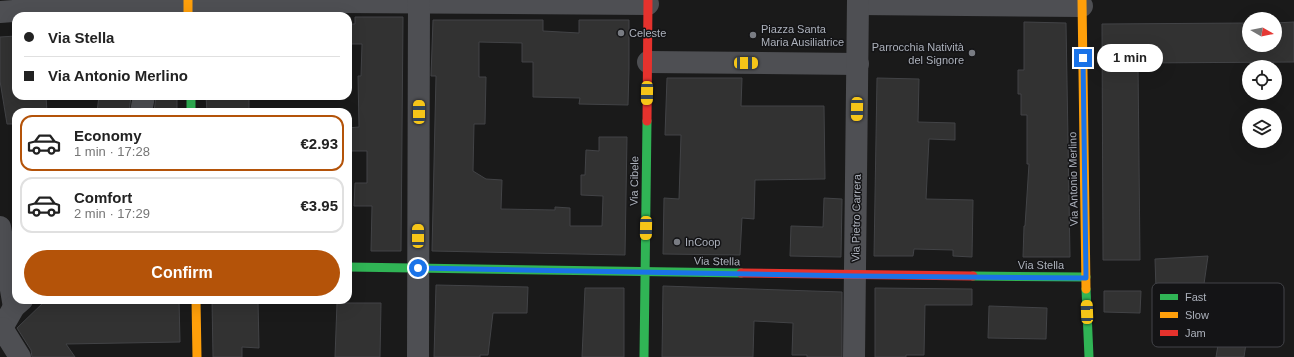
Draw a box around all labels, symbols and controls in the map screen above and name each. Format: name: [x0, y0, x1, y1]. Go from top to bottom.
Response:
north arrow: [1242, 12, 1282, 52]
map controls: [1242, 12, 1282, 148]
place label: Piazza Santa Maria Ausiliatrice: [761, 23, 844, 48]
place label: Celeste: [629, 27, 666, 39]
marker: Celeste: [616, 28, 626, 38]
text: Via Stella: [48, 29, 114, 46]
marker: Piazza Santa Maria Ausiliatrice: [748, 30, 758, 40]
place label: Parrocchia Natività del Signore: [872, 41, 965, 66]
callout: 1 min: [1097, 44, 1163, 72]
marker: Parrocchia Natività del Signore: [967, 48, 977, 58]
route end: [1074, 49, 1092, 67]
text: 1 min: [1113, 50, 1147, 65]
car: [734, 57, 758, 69]
button: locate: [1242, 60, 1282, 100]
text: Via Antonio Merlino: [48, 67, 188, 84]
car: [641, 81, 653, 105]
car: [851, 97, 863, 121]
car: [413, 100, 425, 124]
button: layers: [1242, 108, 1282, 148]
icon: car: [26, 125, 62, 161]
text: Economy: [74, 127, 142, 144]
street label: Via Antonio Merlino: [1066, 132, 1080, 226]
text: €2.93: [300, 135, 338, 152]
text: 1 min · 17:28: [74, 144, 150, 159]
street label: Via Cibele: [628, 156, 640, 206]
street label: Via Pietro Carrera: [849, 173, 863, 262]
icon: car: [26, 187, 62, 223]
text: Comfort: [74, 189, 132, 206]
text: €3.95: [300, 197, 338, 214]
text: 2 min · 17:29: [74, 206, 150, 221]
car: [640, 216, 652, 240]
car: [412, 224, 424, 248]
place label: InCoop: [685, 236, 720, 248]
marker: InCoop: [672, 237, 682, 247]
button: Confirm: [24, 250, 340, 296]
street label: Via Stella: [694, 255, 741, 267]
route start: [409, 259, 427, 277]
street label: Via Stella: [1018, 259, 1065, 271]
legend: [1152, 283, 1284, 347]
text: Fast: [1185, 291, 1206, 303]
car: [1081, 300, 1093, 324]
text: Slow: [1185, 309, 1209, 321]
text: Jam: [1185, 327, 1206, 339]

